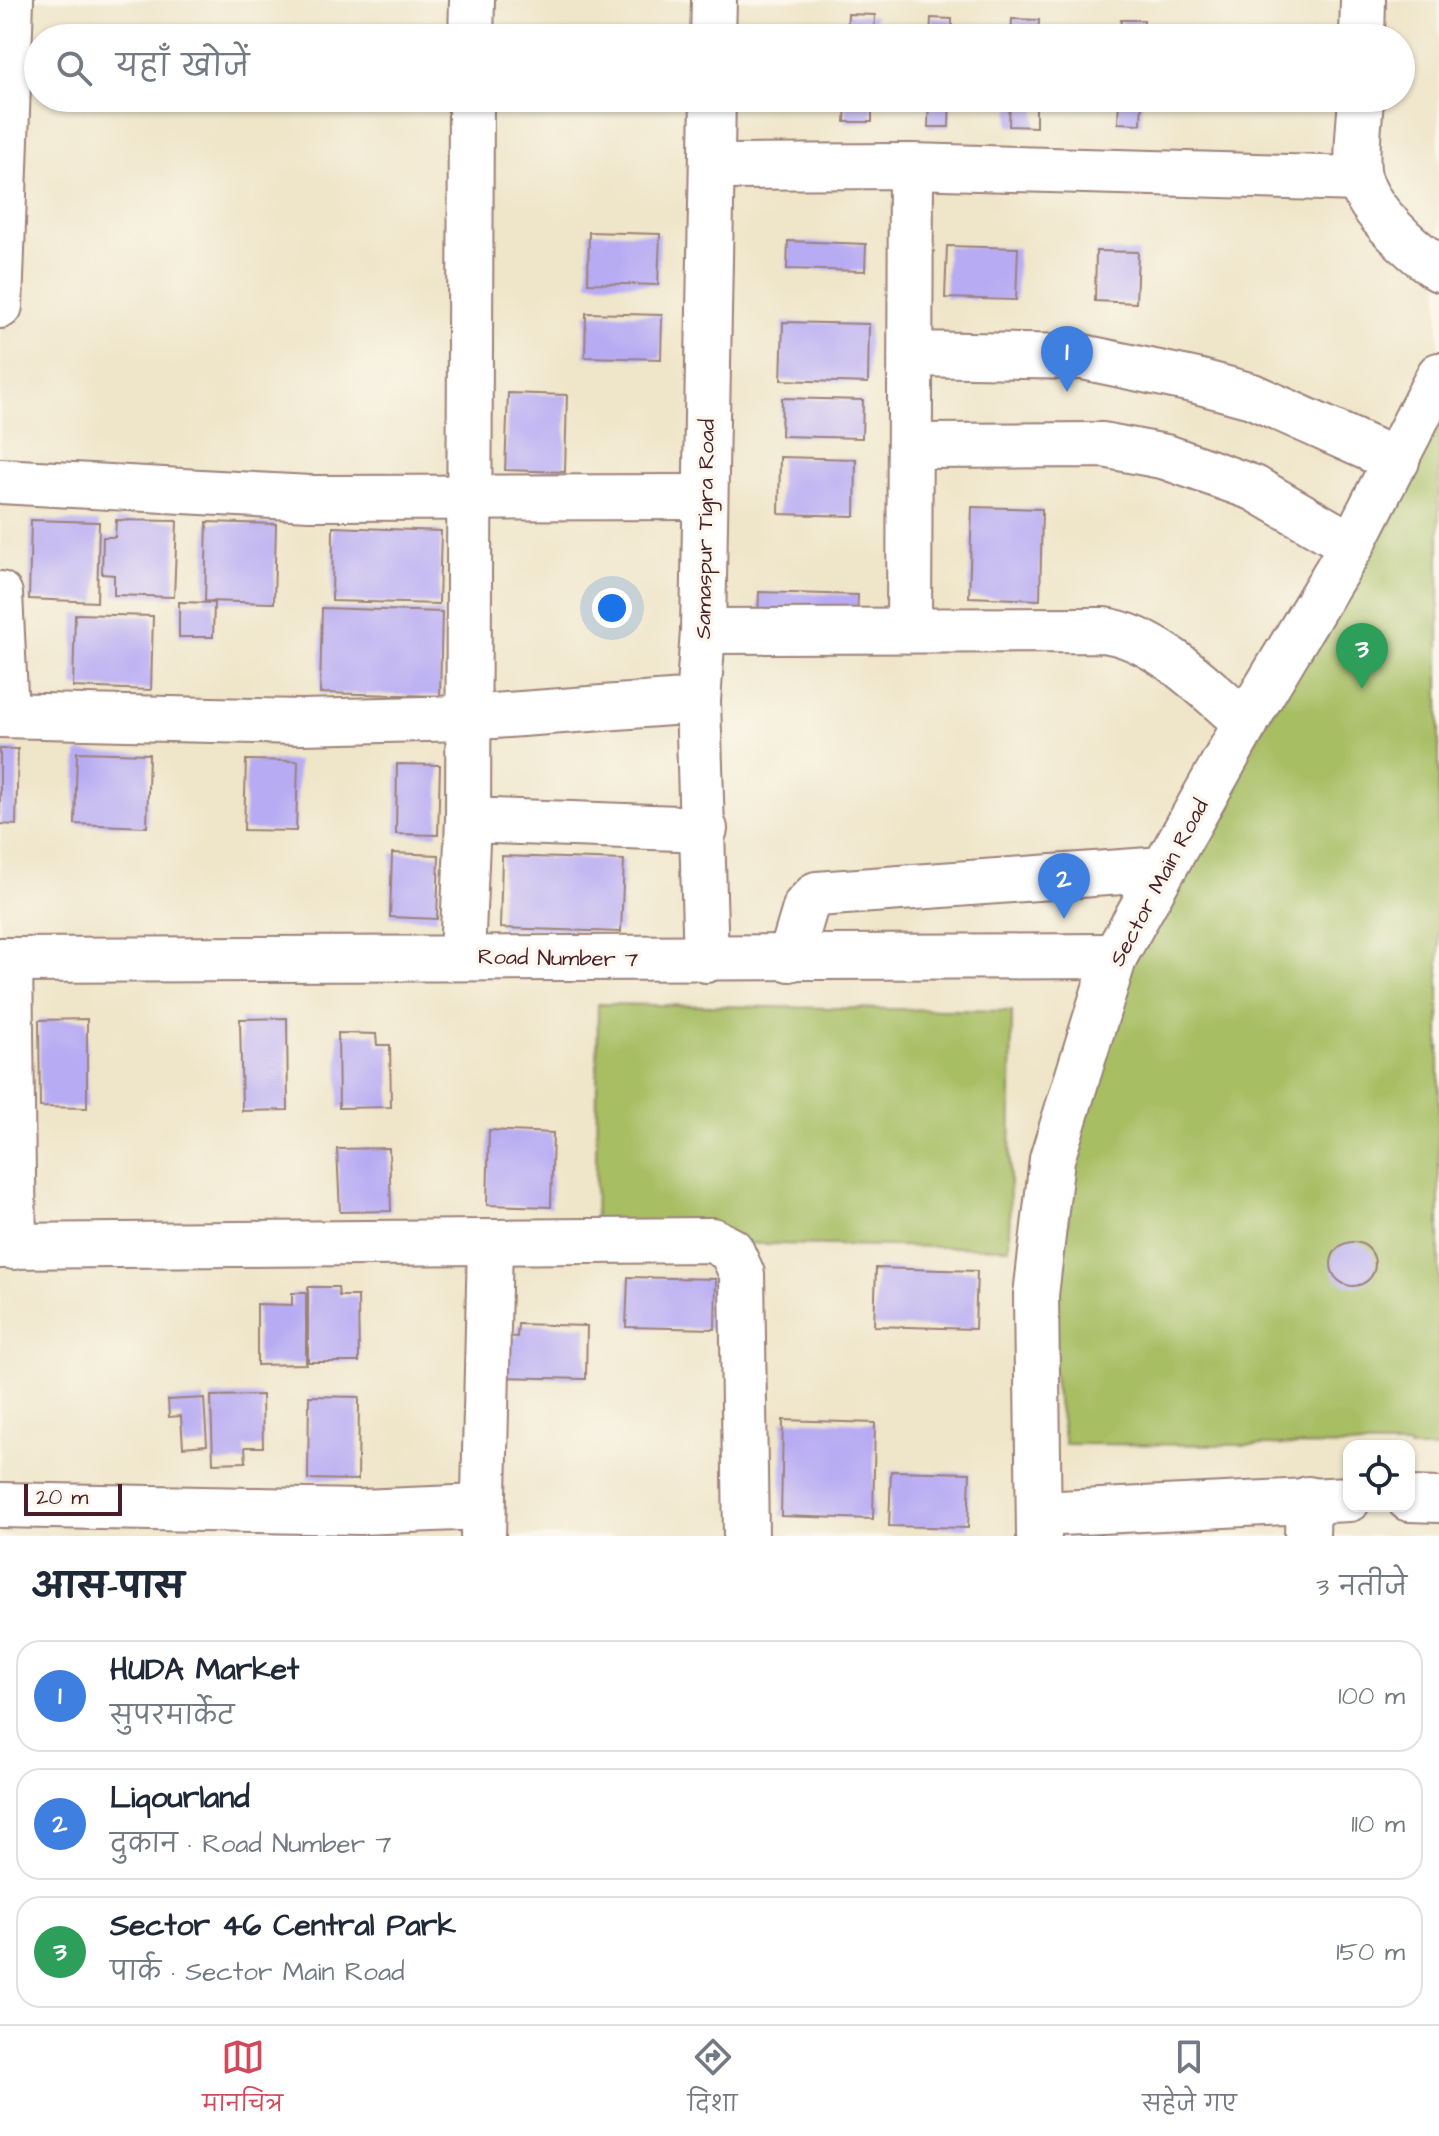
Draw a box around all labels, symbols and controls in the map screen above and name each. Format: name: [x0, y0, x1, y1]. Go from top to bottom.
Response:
search box: [24, 24, 1415, 112]
icon: search: [52, 46, 96, 90]
text: यहाँ खोजें: [116, 46, 249, 88]
pin: 1: [1041, 326, 1093, 392]
street label: Samaspur Tigra Road: [688, 419, 724, 639]
your location: [592, 588, 632, 628]
pin: 3: [1336, 623, 1388, 689]
street label: Sector Main Road: [1102, 794, 1216, 972]
pin: 2: [1038, 853, 1090, 919]
street label: Road Number 7: [478, 942, 639, 975]
map controls: [1343, 1440, 1415, 1512]
button: locate: [1343, 1440, 1415, 1512]
scale bar: [24, 1480, 122, 1516]
text: 20 m: [36, 1482, 88, 1513]
text: आस-पास: [32, 1563, 184, 1611]
text: 3 नतीजे: [1316, 1569, 1407, 1605]
text: HUDA Market: [110, 1649, 299, 1691]
text: 1: [58, 1678, 62, 1714]
text: 100 m: [1338, 1678, 1405, 1714]
text: सुपरमार्केट: [110, 1698, 234, 1734]
text: Liqourland: [110, 1777, 250, 1819]
text: 2: [53, 1806, 67, 1842]
text: 110 m: [1351, 1806, 1405, 1842]
text: दुकान · Road Number 7: [110, 1826, 391, 1862]
text: Sector 46 Central Park: [110, 1905, 456, 1947]
text: 3: [53, 1934, 67, 1970]
text: 150 m: [1336, 1934, 1405, 1970]
text: पार्क · Sector Main Road: [110, 1954, 405, 1990]
tab: मानचित्र: [202, 2035, 283, 2128]
tab: दिशा: [688, 2035, 738, 2128]
tab: सहेजे गए: [1142, 2035, 1237, 2128]

